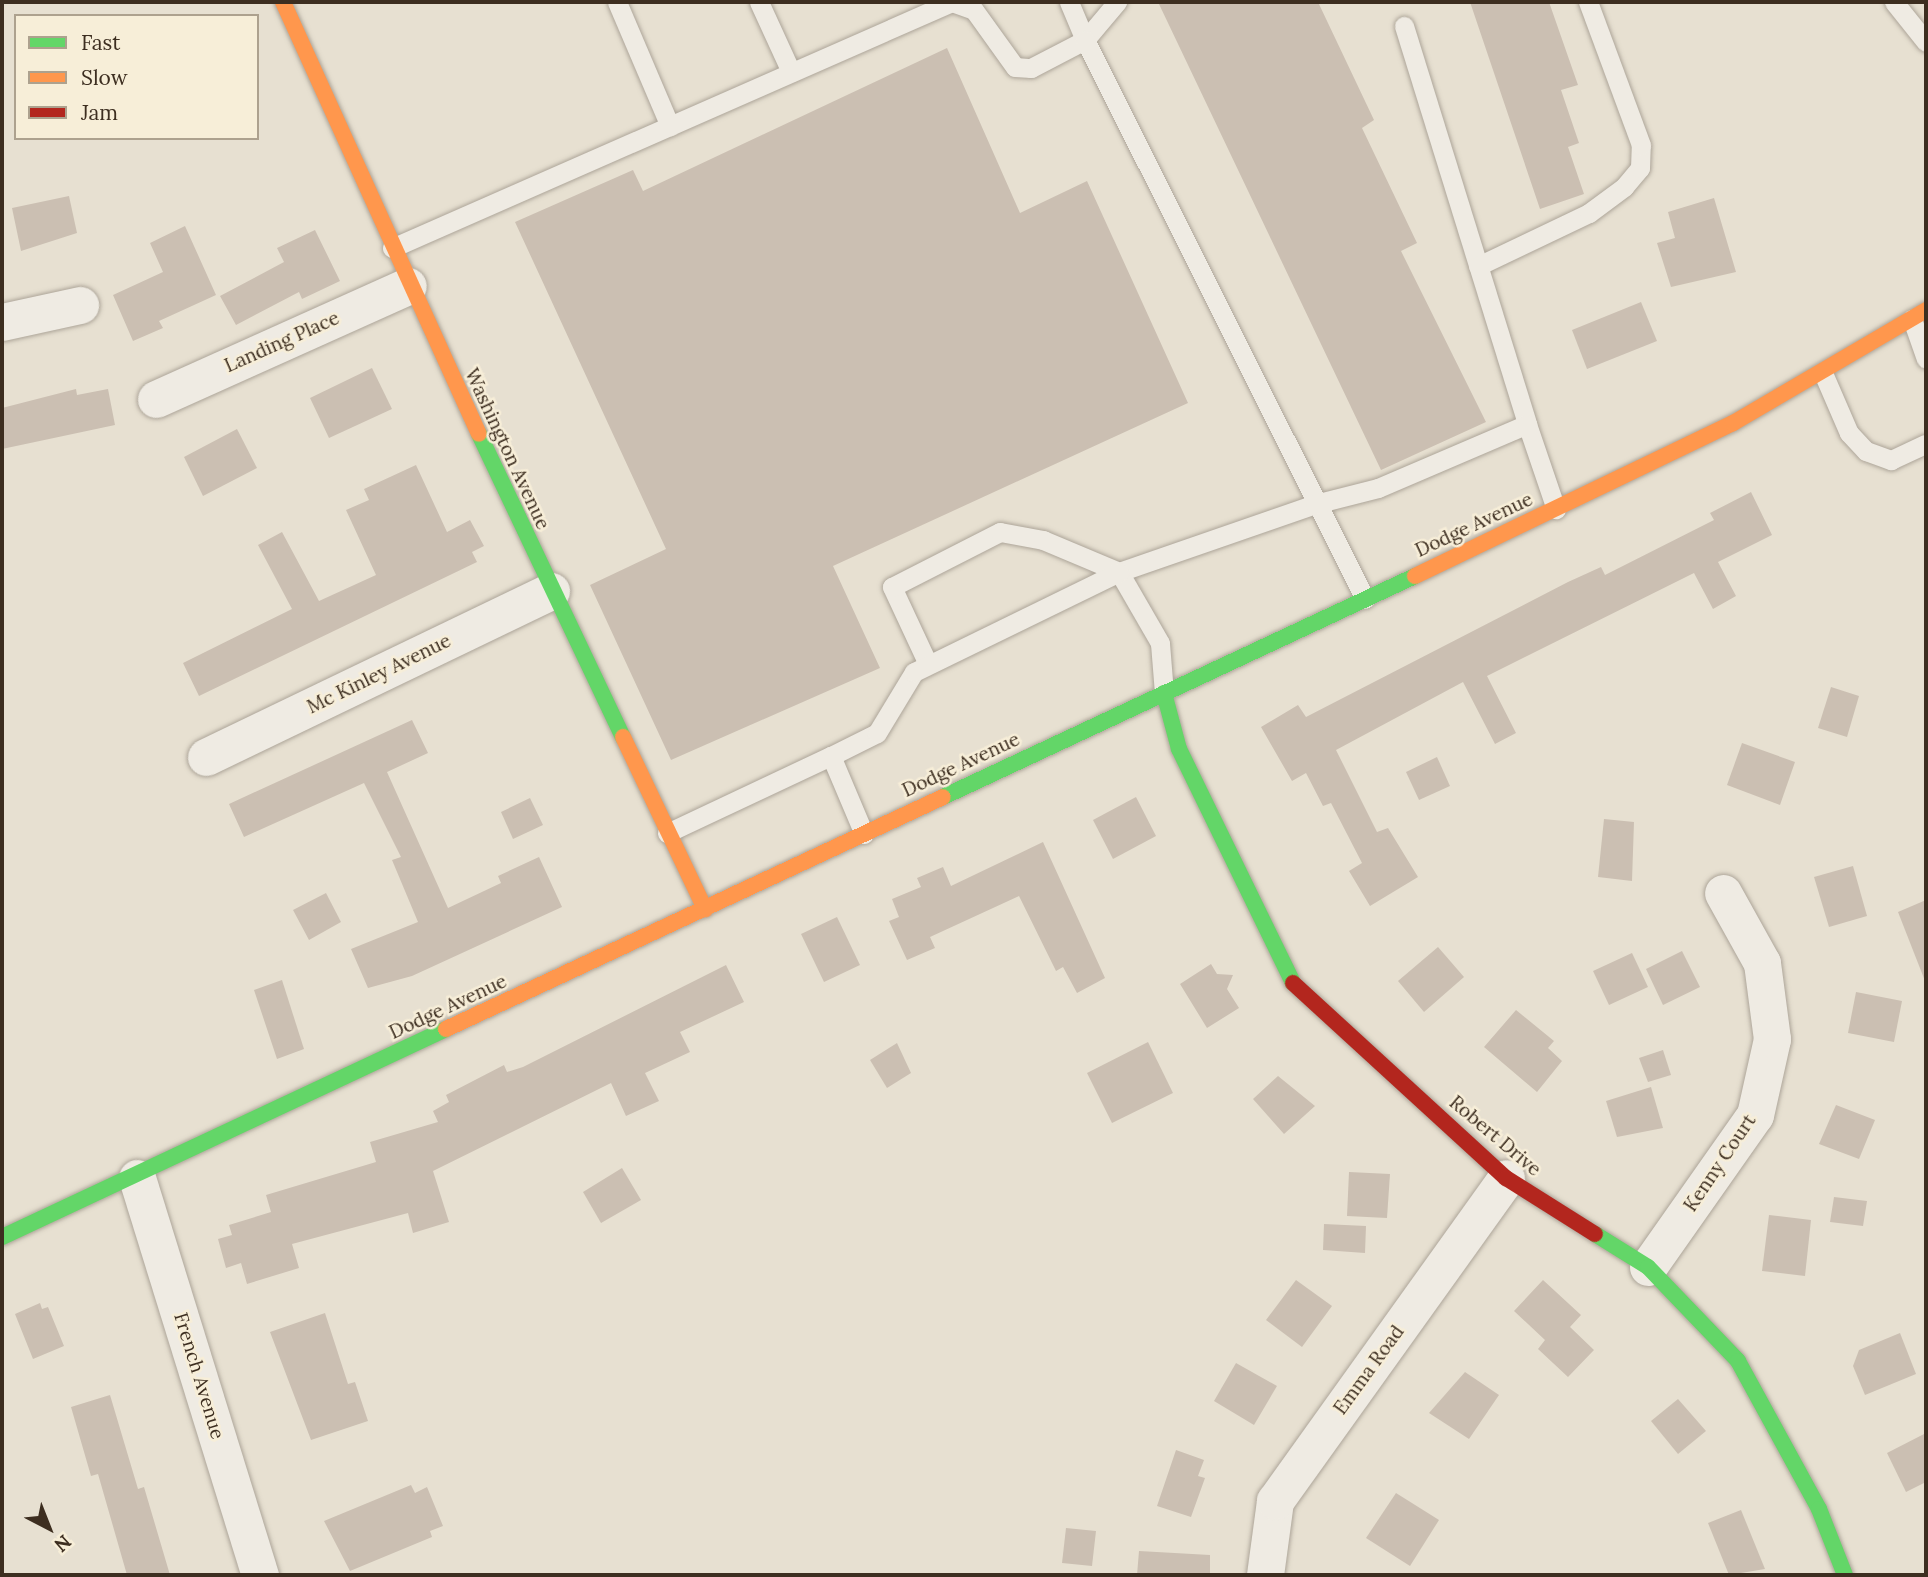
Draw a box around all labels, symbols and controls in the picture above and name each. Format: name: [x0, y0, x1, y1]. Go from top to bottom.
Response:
legend: [14, 14, 259, 140]
text: Fast: [81, 29, 120, 56]
text: Slow: [81, 64, 128, 91]
text: Jam: [81, 99, 118, 126]
street label: Landing Place: [221, 307, 343, 377]
street label: Washington Avenue: [460, 365, 554, 533]
street label: Dodge Avenue: [1412, 488, 1536, 562]
street label: Mc Kinley Avenue: [303, 629, 455, 719]
street label: Dodge Avenue: [899, 728, 1023, 802]
street label: Dodge Avenue: [386, 970, 510, 1044]
street label: Robert Drive: [1445, 1091, 1545, 1181]
street label: Kenny Court: [1679, 1110, 1761, 1216]
street label: French Avenue: [169, 1310, 229, 1442]
street label: Emma Road: [1329, 1321, 1409, 1419]
north arrow: [14, 1493, 84, 1563]
text: N: [50, 1530, 77, 1557]

